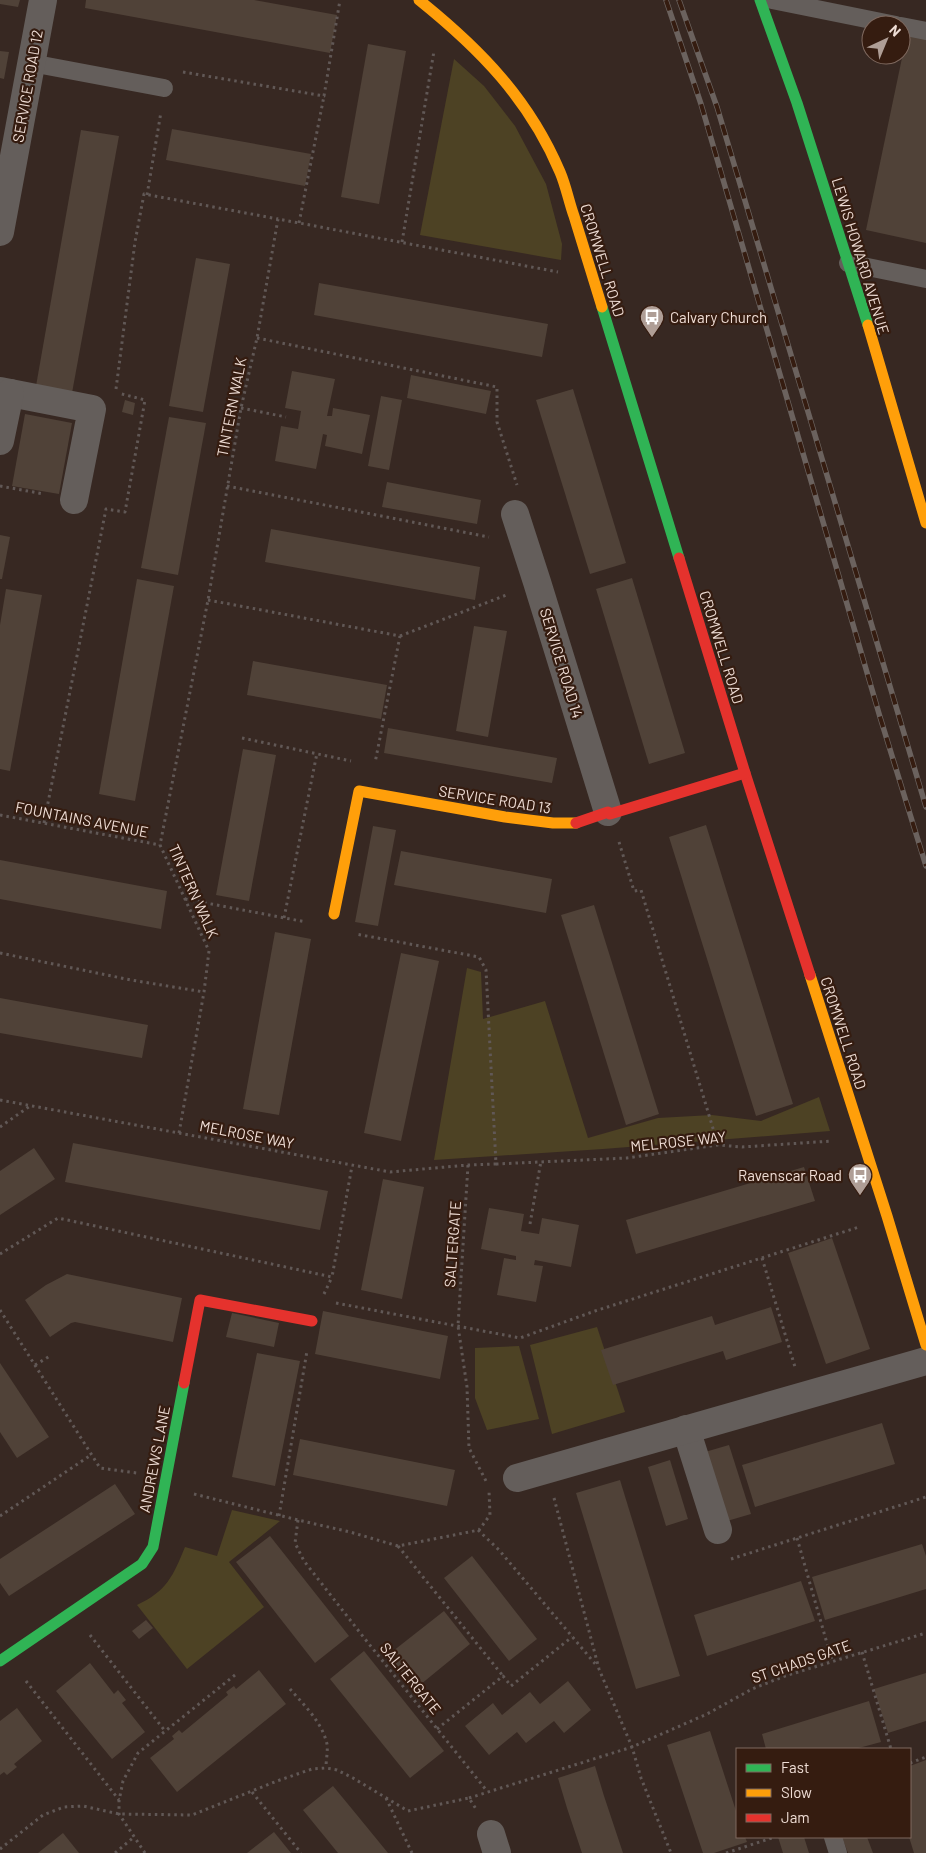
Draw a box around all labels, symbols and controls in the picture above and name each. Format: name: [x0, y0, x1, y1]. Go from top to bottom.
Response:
north arrow: [861, 15, 911, 65]
text: N: [886, 21, 905, 40]
street label: SERVICE ROAD 12: [8, 28, 46, 144]
street label: LEWIS HOWARD AVENUE: [829, 175, 893, 337]
street label: CROMWELL ROAD: [577, 201, 629, 319]
bus stop icon: Calvary Church: [639, 304, 665, 338]
place label: Calvary Church: [670, 308, 767, 326]
street label: TINTERN WALK: [213, 356, 249, 458]
street label: CROMWELL ROAD: [696, 588, 748, 706]
street label: SERVICE ROAD 14: [537, 606, 587, 720]
street label: SERVICE ROAD 13: [437, 781, 553, 817]
street label: FOUNTAINS AVENUE: [14, 797, 150, 841]
street label: TINTERN WALK: [165, 841, 223, 941]
street label: CROMWELL ROAD: [817, 974, 871, 1092]
street label: MELROSE WAY: [198, 1116, 296, 1152]
street label: MELROSE WAY: [629, 1127, 727, 1155]
bus stop icon: Ravenscar Road: [847, 1162, 873, 1196]
place label: Ravenscar Road: [738, 1166, 842, 1184]
street label: SALTERGATE: [440, 1200, 464, 1288]
street label: ANDREWS LANE: [135, 1404, 173, 1514]
street label: ST CHADS GATE: [749, 1636, 853, 1686]
street label: SALTERGATE: [377, 1639, 445, 1717]
legend: [736, 1748, 911, 1838]
text: Fast: [781, 1758, 809, 1776]
text: Slow: [781, 1783, 812, 1801]
text: Jam: [781, 1808, 810, 1826]

